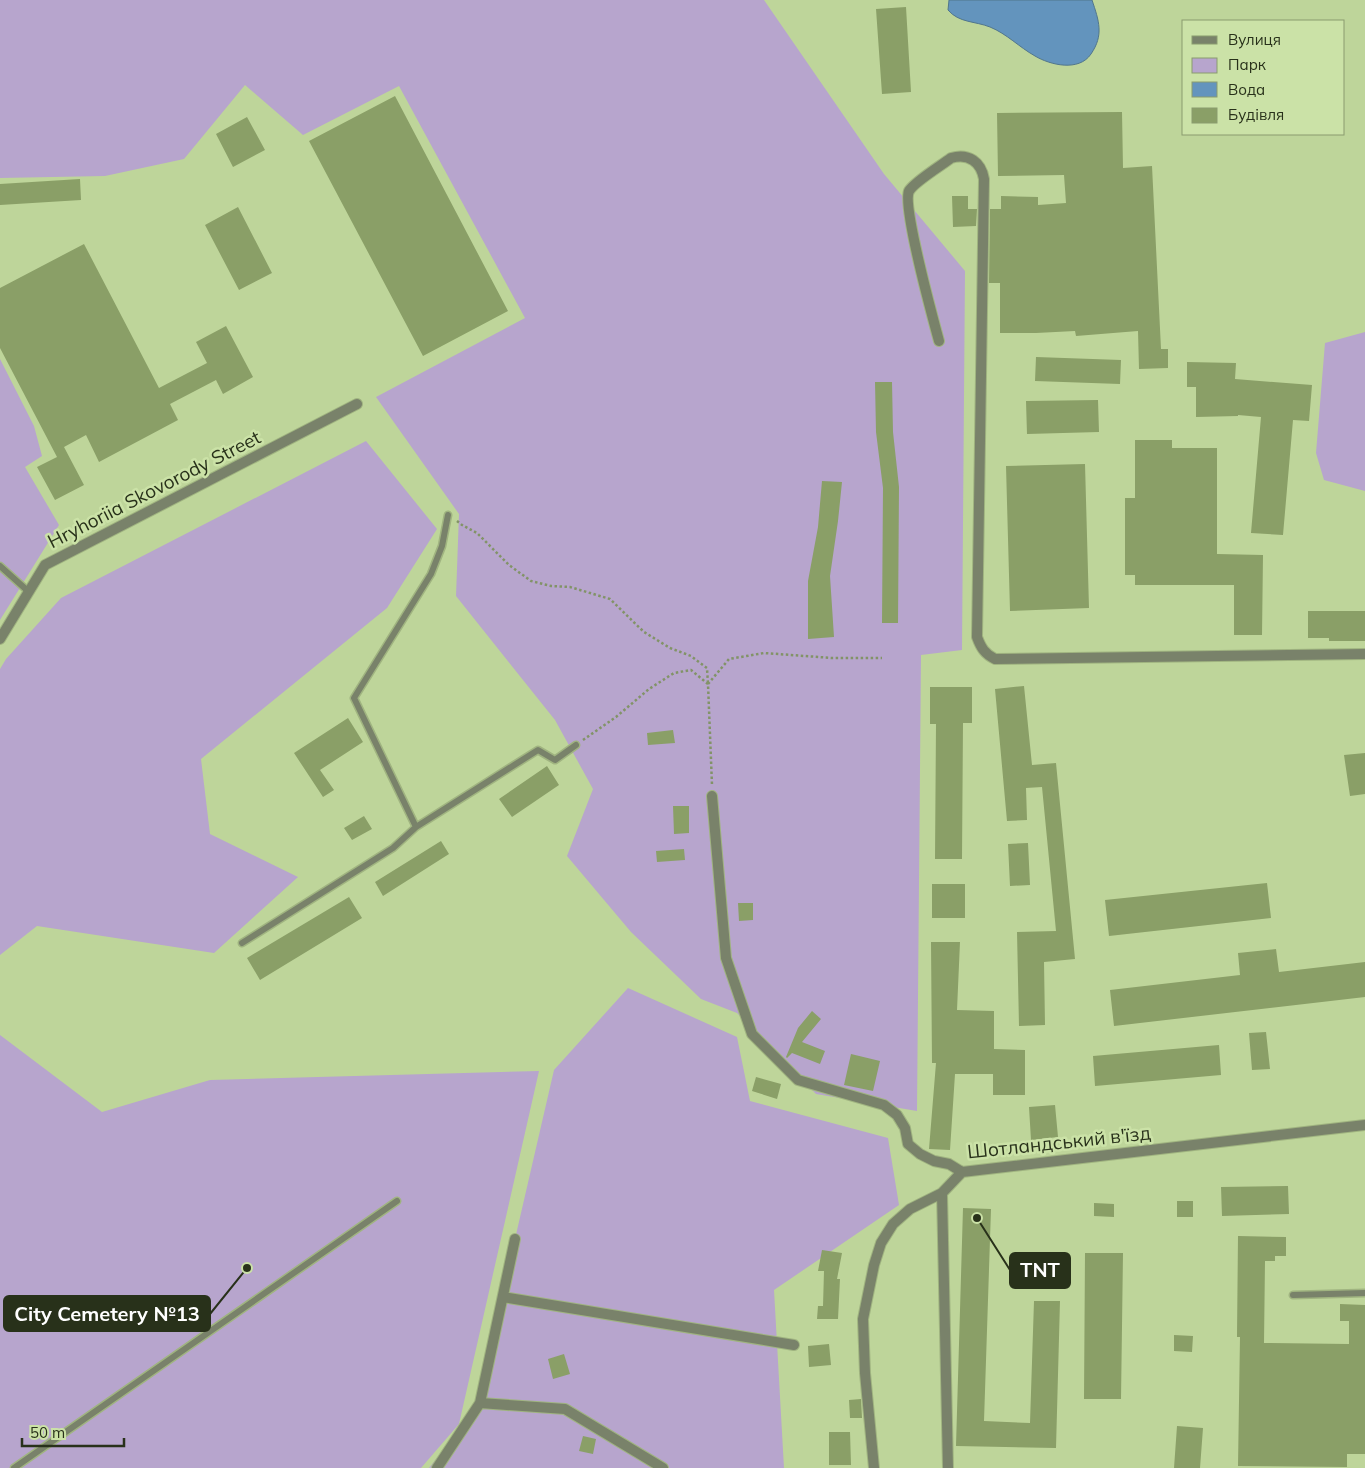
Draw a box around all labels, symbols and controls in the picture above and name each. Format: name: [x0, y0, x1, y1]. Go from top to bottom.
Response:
legend: [1182, 20, 1345, 135]
text: Вулиця: [1228, 30, 1281, 49]
text: Парк: [1228, 55, 1267, 74]
text: Вода: [1228, 80, 1265, 99]
text: Будівля: [1228, 105, 1284, 124]
street label: Hryhoriia Skovorody Street: [43, 425, 265, 553]
street label: Шотландський в'їзд: [966, 1120, 1152, 1164]
callout: TNT: [1010, 1253, 1070, 1288]
text: TNT: [1020, 1257, 1061, 1282]
callout: City Cemetery №13: [4, 1296, 210, 1331]
text: City Cemetery №13: [14, 1301, 200, 1326]
scale bar: [22, 1416, 125, 1448]
text: 50 m: [30, 1423, 65, 1442]

